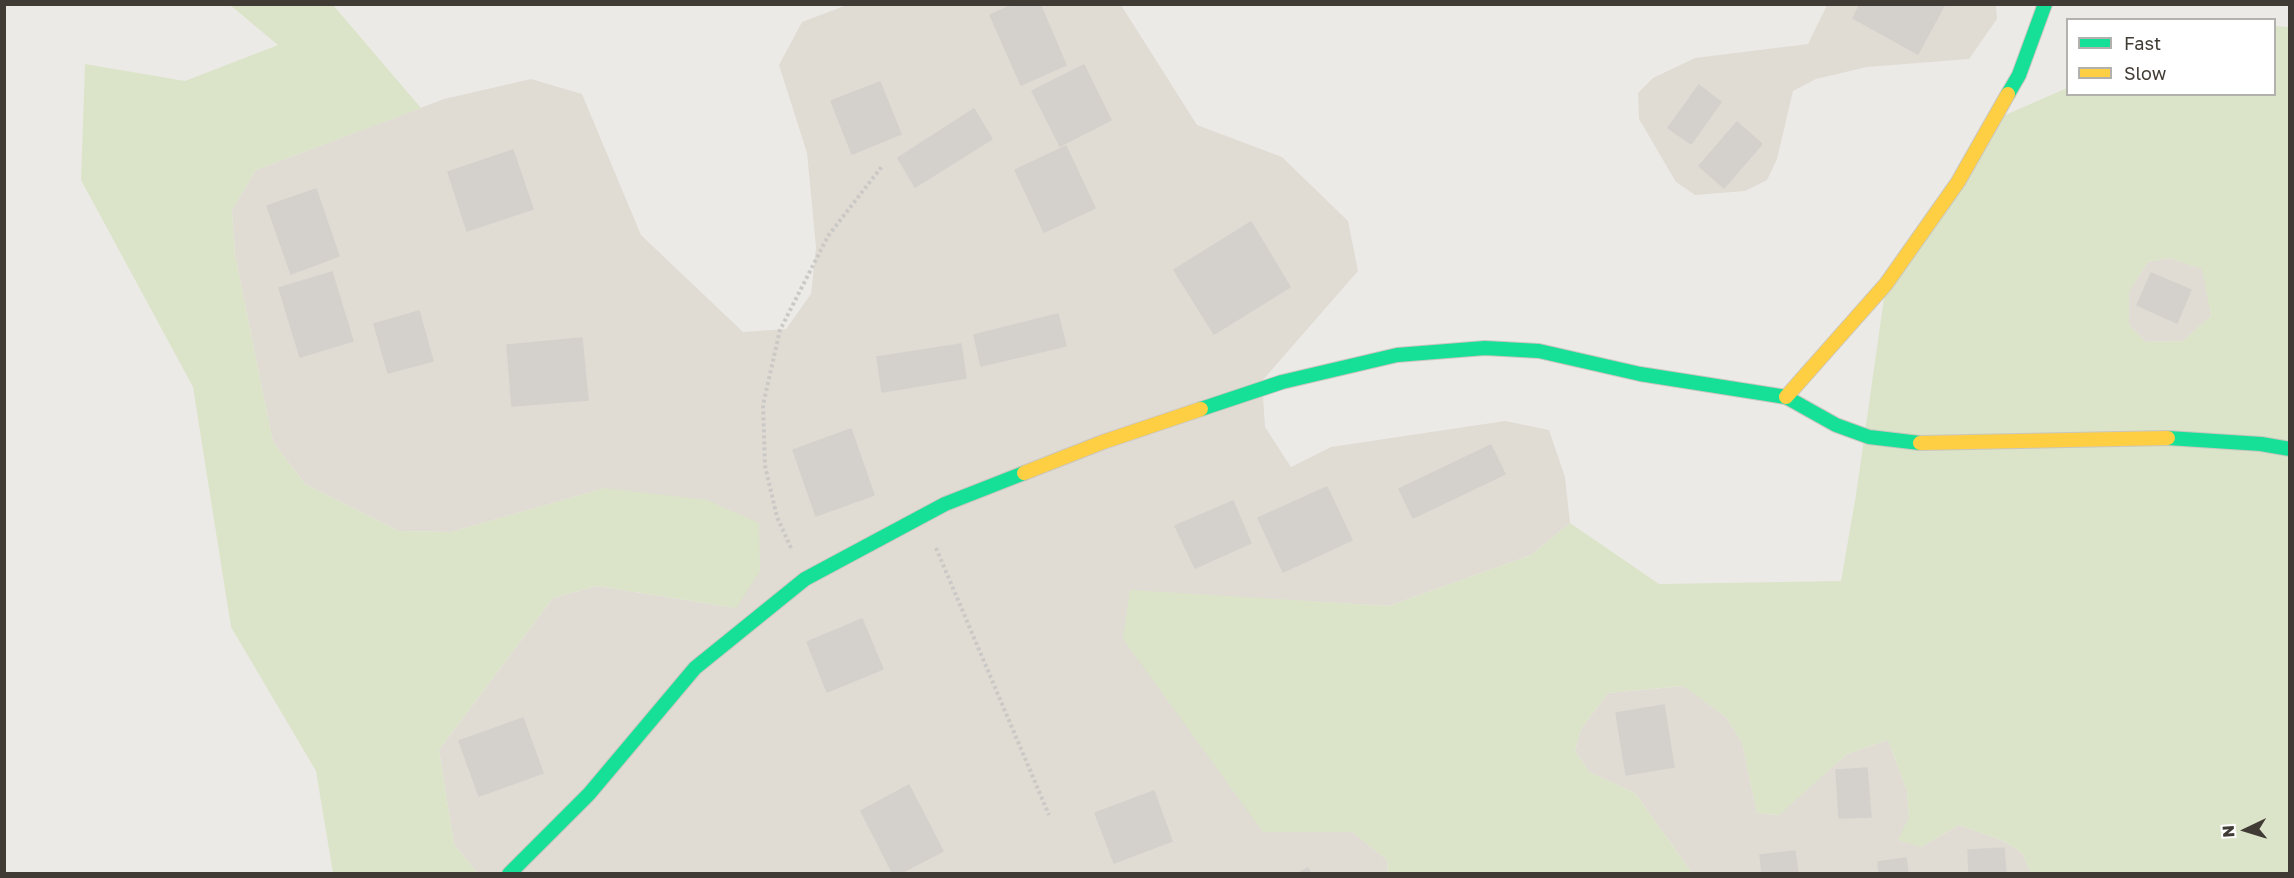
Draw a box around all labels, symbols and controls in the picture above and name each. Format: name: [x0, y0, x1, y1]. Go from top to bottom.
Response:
legend: [2066, 18, 2276, 96]
text: Fast: [2124, 32, 2161, 54]
text: Slow: [2124, 62, 2166, 84]
north arrow: [2216, 800, 2276, 860]
text: N: [2218, 824, 2238, 838]

